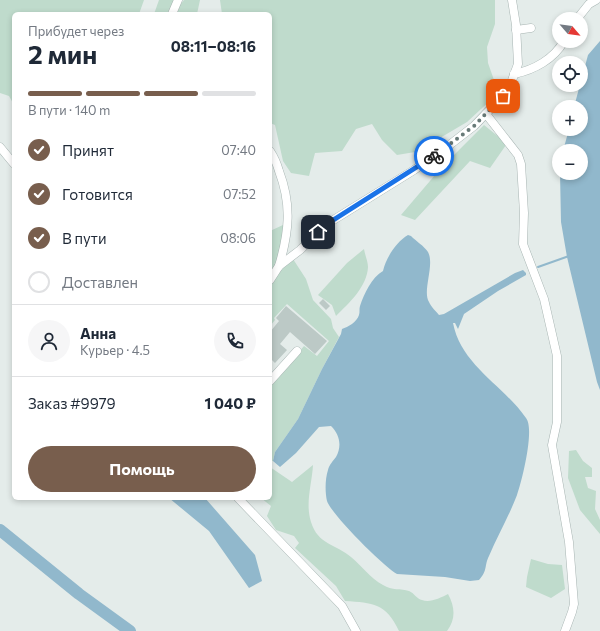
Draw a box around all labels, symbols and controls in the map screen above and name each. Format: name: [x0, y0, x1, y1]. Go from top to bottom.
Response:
north arrow: [552, 12, 588, 48]
map controls: [552, 12, 588, 180]
text: Прибудет через: [28, 23, 124, 39]
text: 08:11–08:16: [171, 37, 256, 55]
text: 2 мин: [28, 38, 97, 69]
button: locate: [552, 56, 588, 92]
pin: [486, 79, 520, 113]
icon: bag: [492, 85, 514, 107]
button: +: [552, 100, 588, 136]
text: В пути · 140 m: [28, 102, 110, 118]
courier: [414, 136, 454, 176]
icon: check: [28, 139, 50, 161]
text: Принят: [62, 141, 114, 159]
text: 07:40: [221, 142, 256, 158]
button: −: [552, 144, 588, 180]
icon: bike: [423, 145, 445, 167]
icon: check: [28, 183, 50, 205]
text: Готовится: [62, 185, 133, 203]
text: 07:52: [223, 186, 256, 202]
pin: [301, 215, 335, 249]
icon: home: [307, 221, 329, 243]
icon: check: [28, 227, 50, 249]
text: В пути: [62, 229, 107, 247]
text: 08:06: [220, 230, 256, 246]
text: Доставлен: [62, 273, 138, 291]
button: person: [28, 320, 70, 362]
button: phone: [214, 320, 256, 362]
text: Анна: [80, 324, 116, 342]
text: Курьер · 4.5: [80, 342, 150, 358]
text: Заказ #9979: [28, 394, 116, 412]
text: 1 040 ₽: [204, 394, 256, 412]
button: Помощь: [28, 446, 256, 492]

